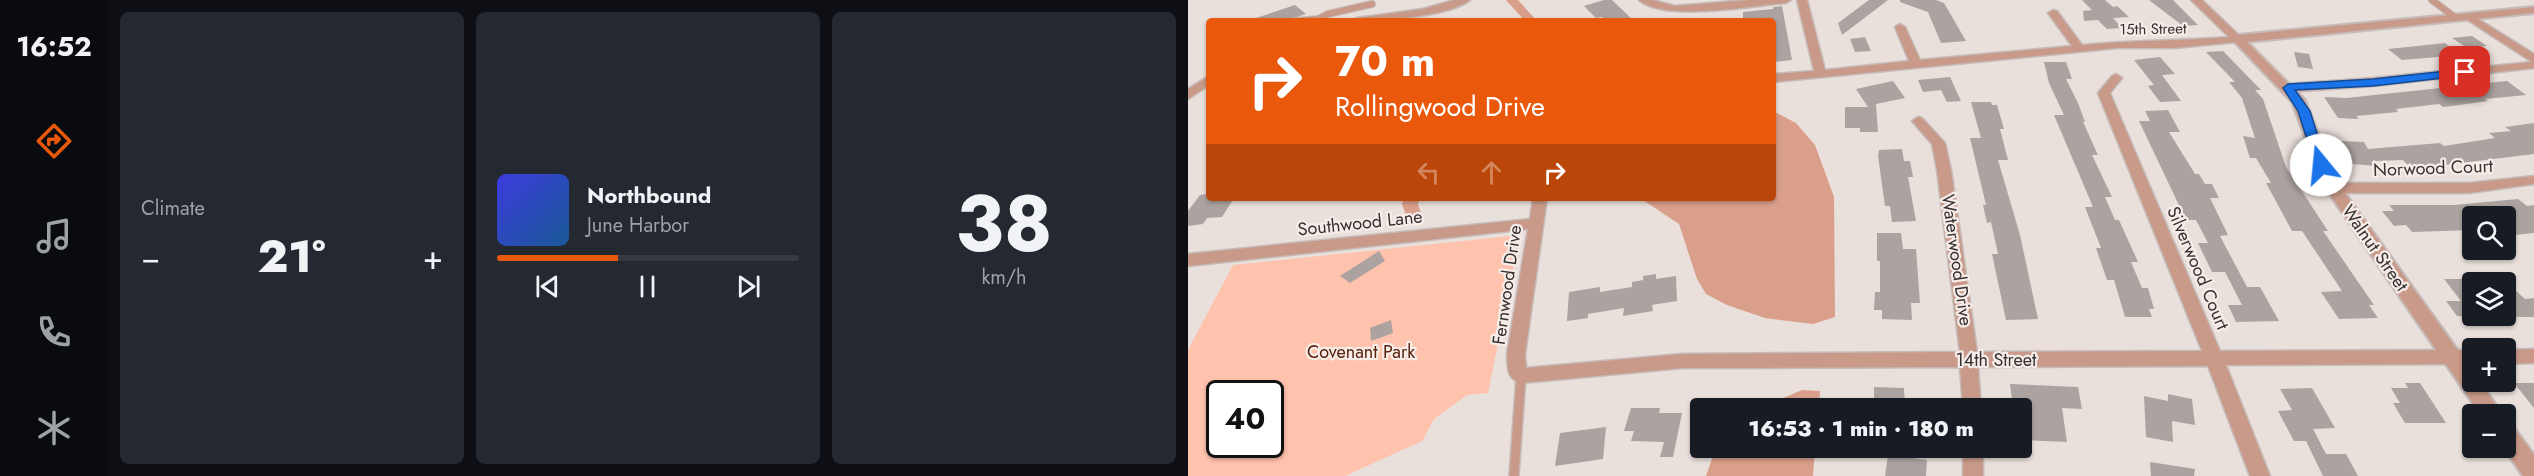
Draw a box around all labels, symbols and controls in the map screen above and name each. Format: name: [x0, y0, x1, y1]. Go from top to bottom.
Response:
street label: 15th Street: [2119, 17, 2187, 41]
text: 16:52: [16, 27, 92, 66]
text: 70 m: [1335, 31, 1435, 92]
icon: right: [1236, 42, 1314, 120]
pin: [2439, 46, 2490, 97]
icon: arrive: [2448, 55, 2481, 88]
text: Rollingwood Drive: [1335, 87, 1545, 126]
icon: directions: [33, 120, 75, 162]
position arrow: [2289, 133, 2353, 197]
street label: Norwood Court: [2373, 153, 2494, 183]
icon: left: [1412, 156, 1445, 189]
icon: ahead: [1475, 156, 1508, 189]
icon: right: [1538, 156, 1571, 189]
text: 38: [955, 168, 1053, 280]
text: Northbound: [587, 179, 711, 211]
street label: Waterwood Drive: [1935, 193, 1979, 327]
text: Climate: [141, 194, 205, 223]
street label: Walnut Street: [2336, 199, 2415, 297]
street label: Silverwood Court: [2160, 202, 2236, 334]
street label: Southwood Lane: [1296, 204, 1424, 242]
map controls: [2462, 206, 2516, 458]
button: search: [2462, 206, 2516, 260]
text: June Harbor: [587, 211, 689, 240]
icon: music: [33, 215, 75, 257]
street label: Fernwood Drive: [1486, 223, 1528, 347]
text: 21°: [258, 224, 326, 289]
text: −: [141, 234, 160, 281]
text: +: [423, 234, 443, 281]
text: km/h: [981, 263, 1027, 292]
icon: previous: [531, 270, 564, 303]
icon: pause: [631, 270, 664, 303]
icon: next: [732, 270, 765, 303]
button: layers: [2462, 272, 2516, 326]
icon: phone: [33, 311, 75, 353]
button: +: [2462, 338, 2516, 392]
park label: Covenant Park: [1307, 339, 1415, 365]
street label: 14th Street: [1956, 347, 2037, 373]
speed limit sign: 40: [1206, 380, 1284, 458]
button: −: [2462, 404, 2516, 458]
icon: climate: [33, 407, 75, 449]
text: 16:53 · 1 min · 180 m: [1748, 412, 1974, 444]

